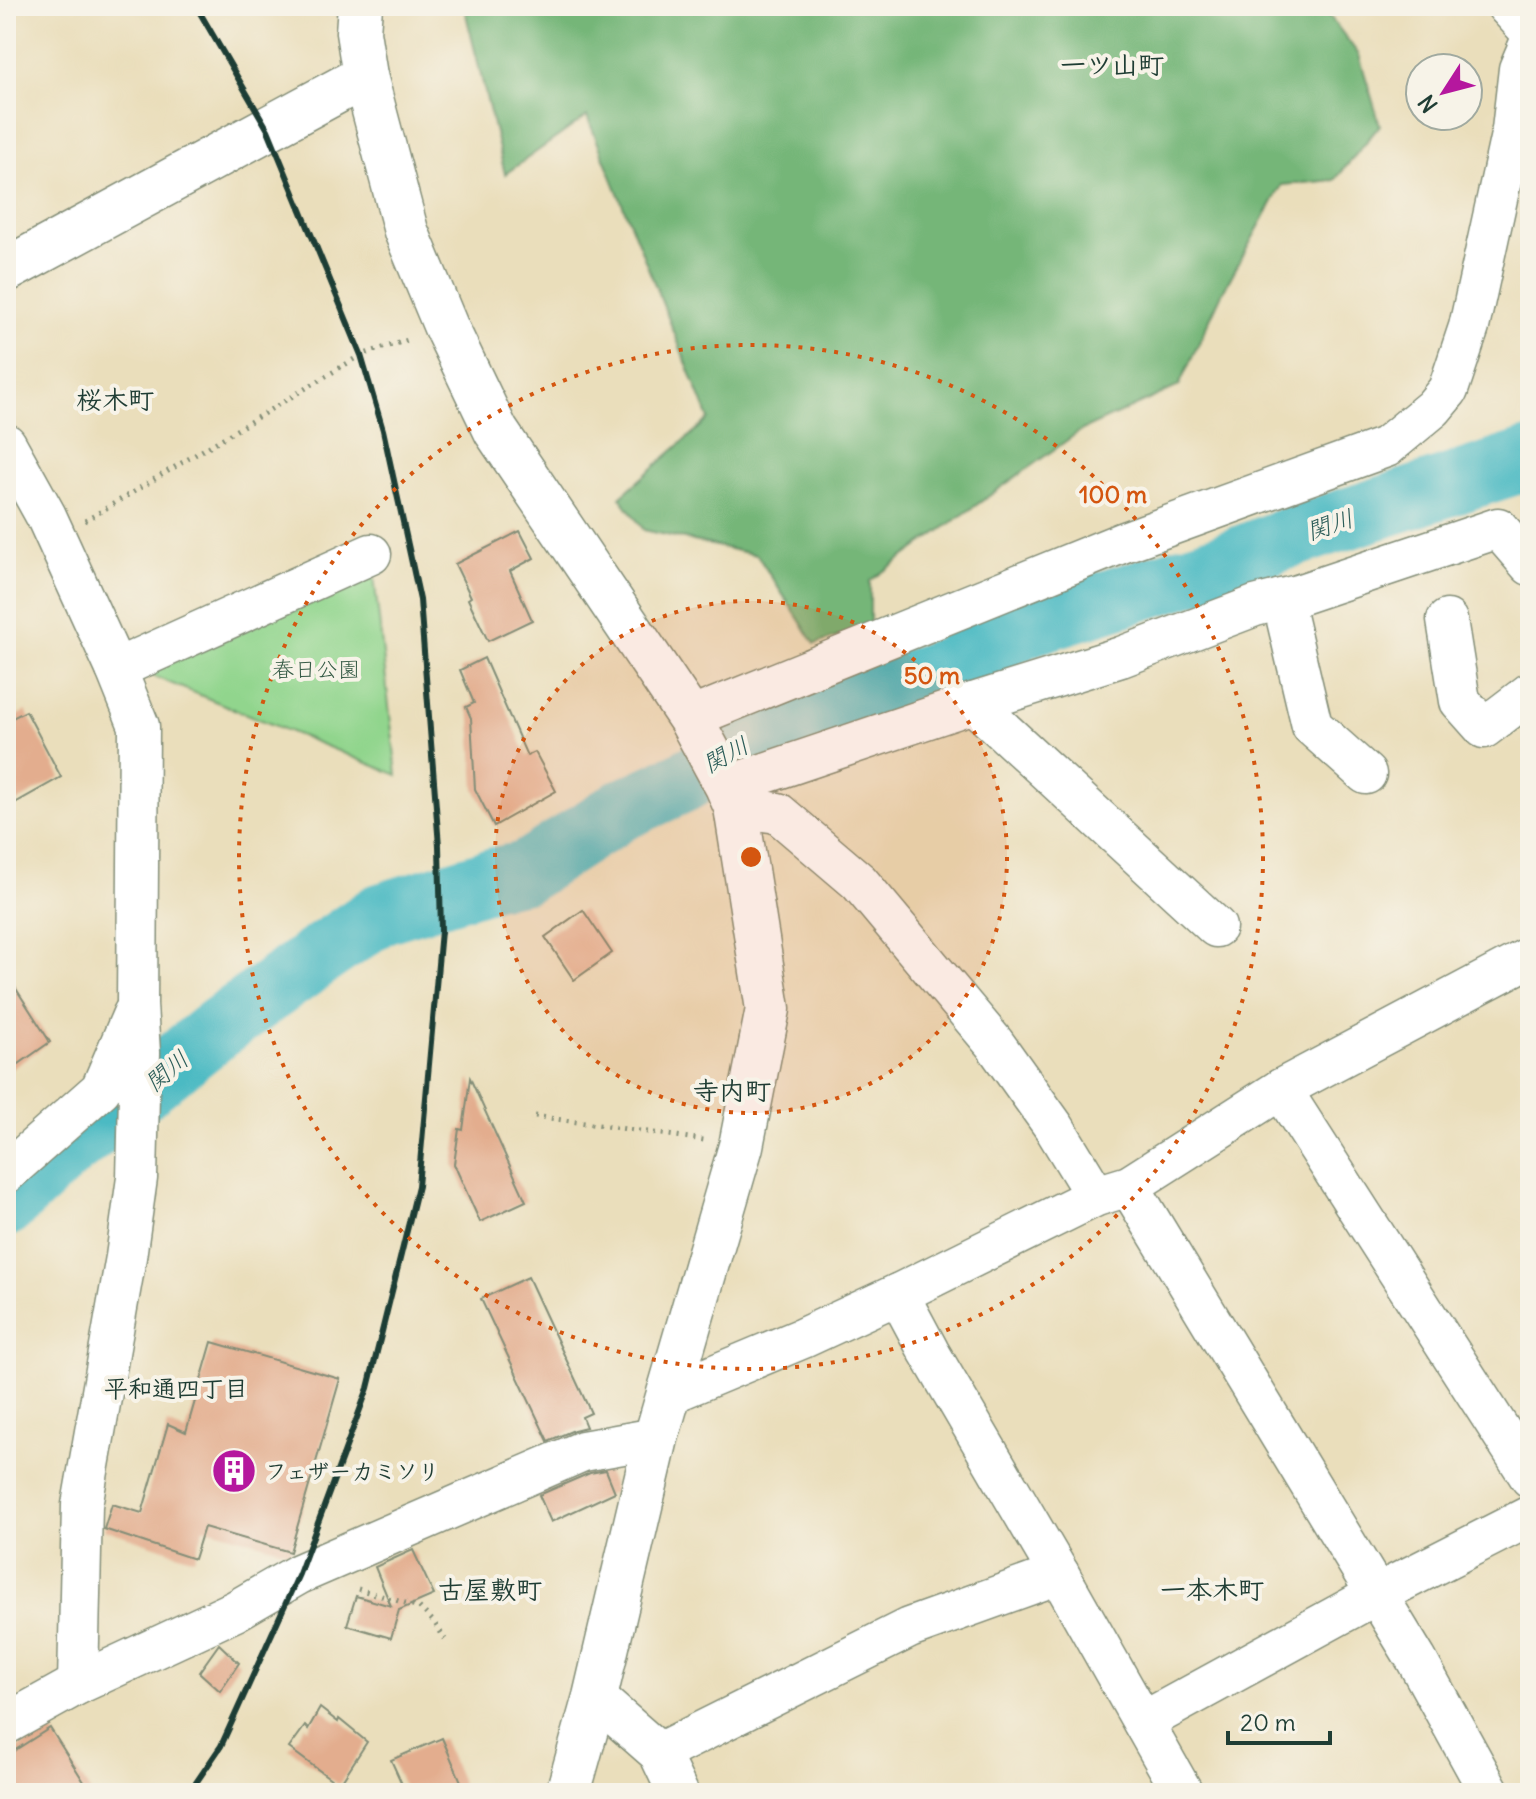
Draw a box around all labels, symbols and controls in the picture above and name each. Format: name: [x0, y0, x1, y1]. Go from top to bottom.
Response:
district label: 一ツ山町: [1060, 48, 1164, 81]
north arrow: [1404, 52, 1484, 132]
text: N: [1412, 89, 1444, 118]
district label: 桜木町: [76, 383, 154, 416]
text: 100 m: [1079, 479, 1147, 509]
water label: 関川: [1302, 502, 1357, 546]
park label: 春日公園: [272, 655, 360, 683]
text: 50 m: [904, 660, 960, 690]
water label: 関川: [697, 730, 754, 779]
centre of rings: [737, 843, 765, 871]
water label: 関川: [138, 1043, 194, 1097]
district label: 寺内町: [693, 1074, 771, 1107]
district label: 平和通四丁目: [104, 1373, 248, 1403]
building icon: フェザーカミソリ: [210, 1447, 258, 1495]
place label: フェザーカミソリ: [265, 1457, 440, 1485]
district label: 古屋敷町: [438, 1573, 542, 1606]
district label: 一本木町: [1160, 1573, 1264, 1606]
scale bar: [1228, 1695, 1330, 1745]
text: 20 m: [1240, 1707, 1296, 1737]

